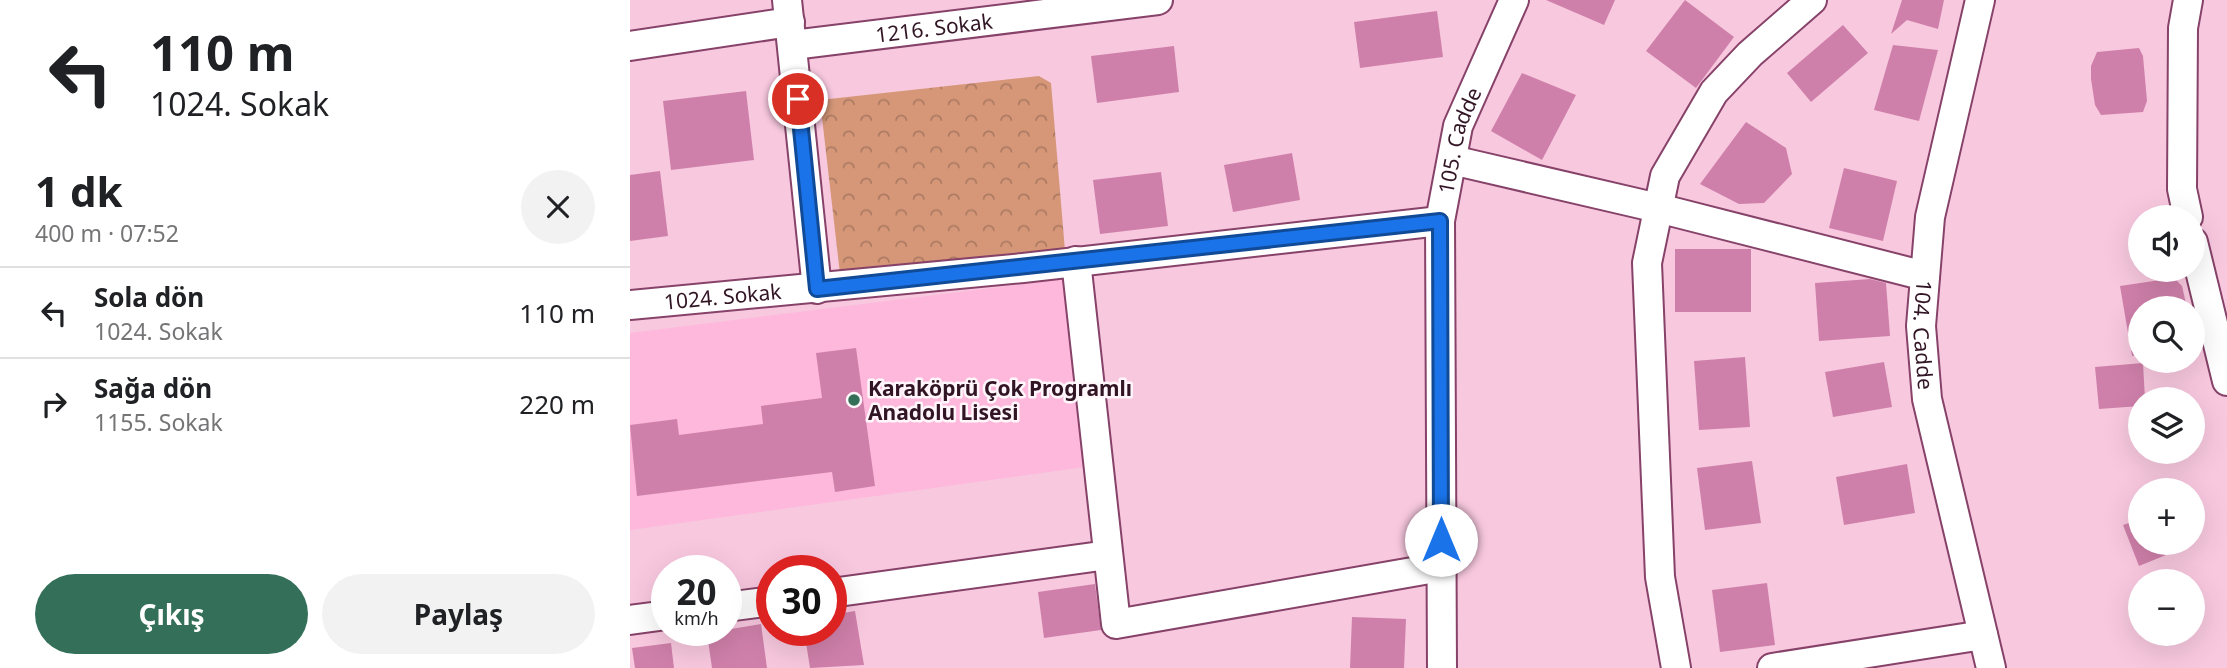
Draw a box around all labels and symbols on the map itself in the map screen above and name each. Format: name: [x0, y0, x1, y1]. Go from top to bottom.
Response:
street label: 1216. Sokak: [874, 6, 995, 49]
pin: [768, 69, 828, 129]
street label: 105. Cadde: [1431, 83, 1488, 196]
street label: 1024. Sokak: [663, 277, 783, 316]
street label: 104. Cadde: [1907, 279, 1940, 391]
place label: Karaköprü Çok Programlı Anadolu Lisesi: [868, 374, 1132, 426]
marker: Karaköprü Çok Programlı Anadolu Lisesi: [846, 392, 862, 408]
position arrow: [1404, 503, 1478, 577]
speed limit sign: 30: [756, 555, 847, 646]

